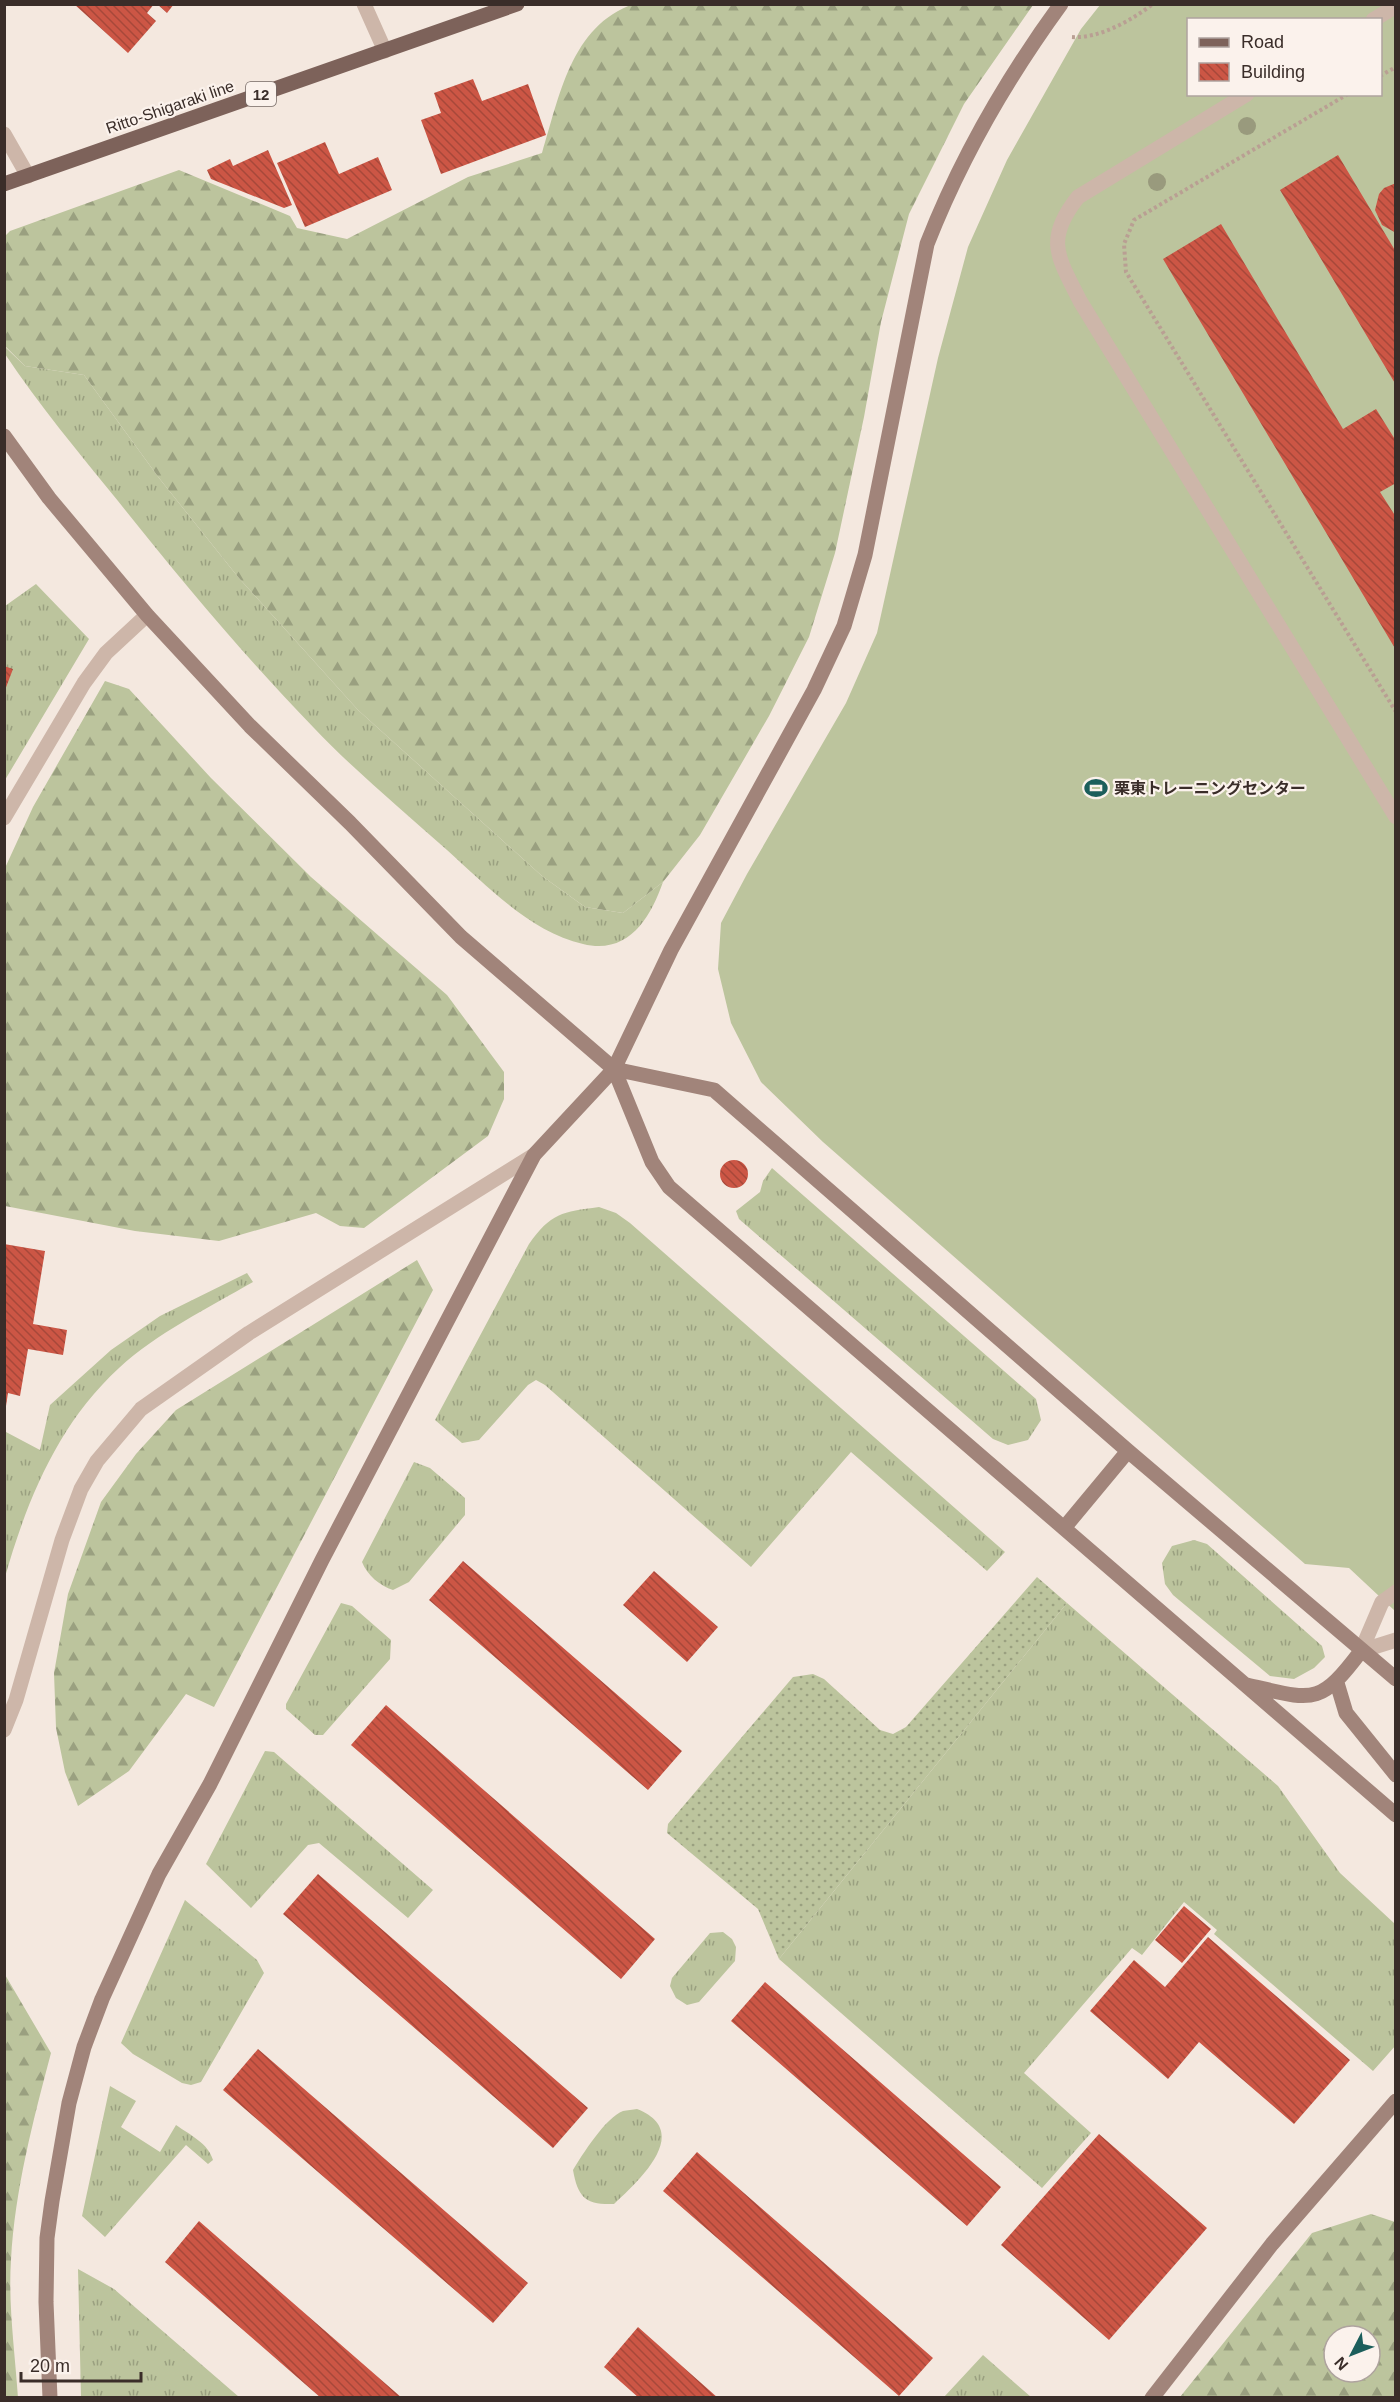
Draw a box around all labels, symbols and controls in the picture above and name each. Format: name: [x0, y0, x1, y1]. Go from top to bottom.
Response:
legend: [1187, 18, 1382, 96]
text: Road: [1241, 32, 1284, 52]
text: Building: [1241, 62, 1305, 82]
street label: Ritto-Shigaraki line: [104, 77, 236, 137]
road number: 12: [246, 82, 276, 106]
sports icon: 栗東トレーニングセンター: [1083, 775, 1109, 801]
place label: 栗東トレーニングセンター: [1114, 779, 1306, 797]
north arrow: [1322, 2324, 1382, 2384]
scale bar: [21, 2345, 141, 2383]
text: N: [1331, 2354, 1351, 2374]
text: 20 m: [30, 2356, 70, 2376]

